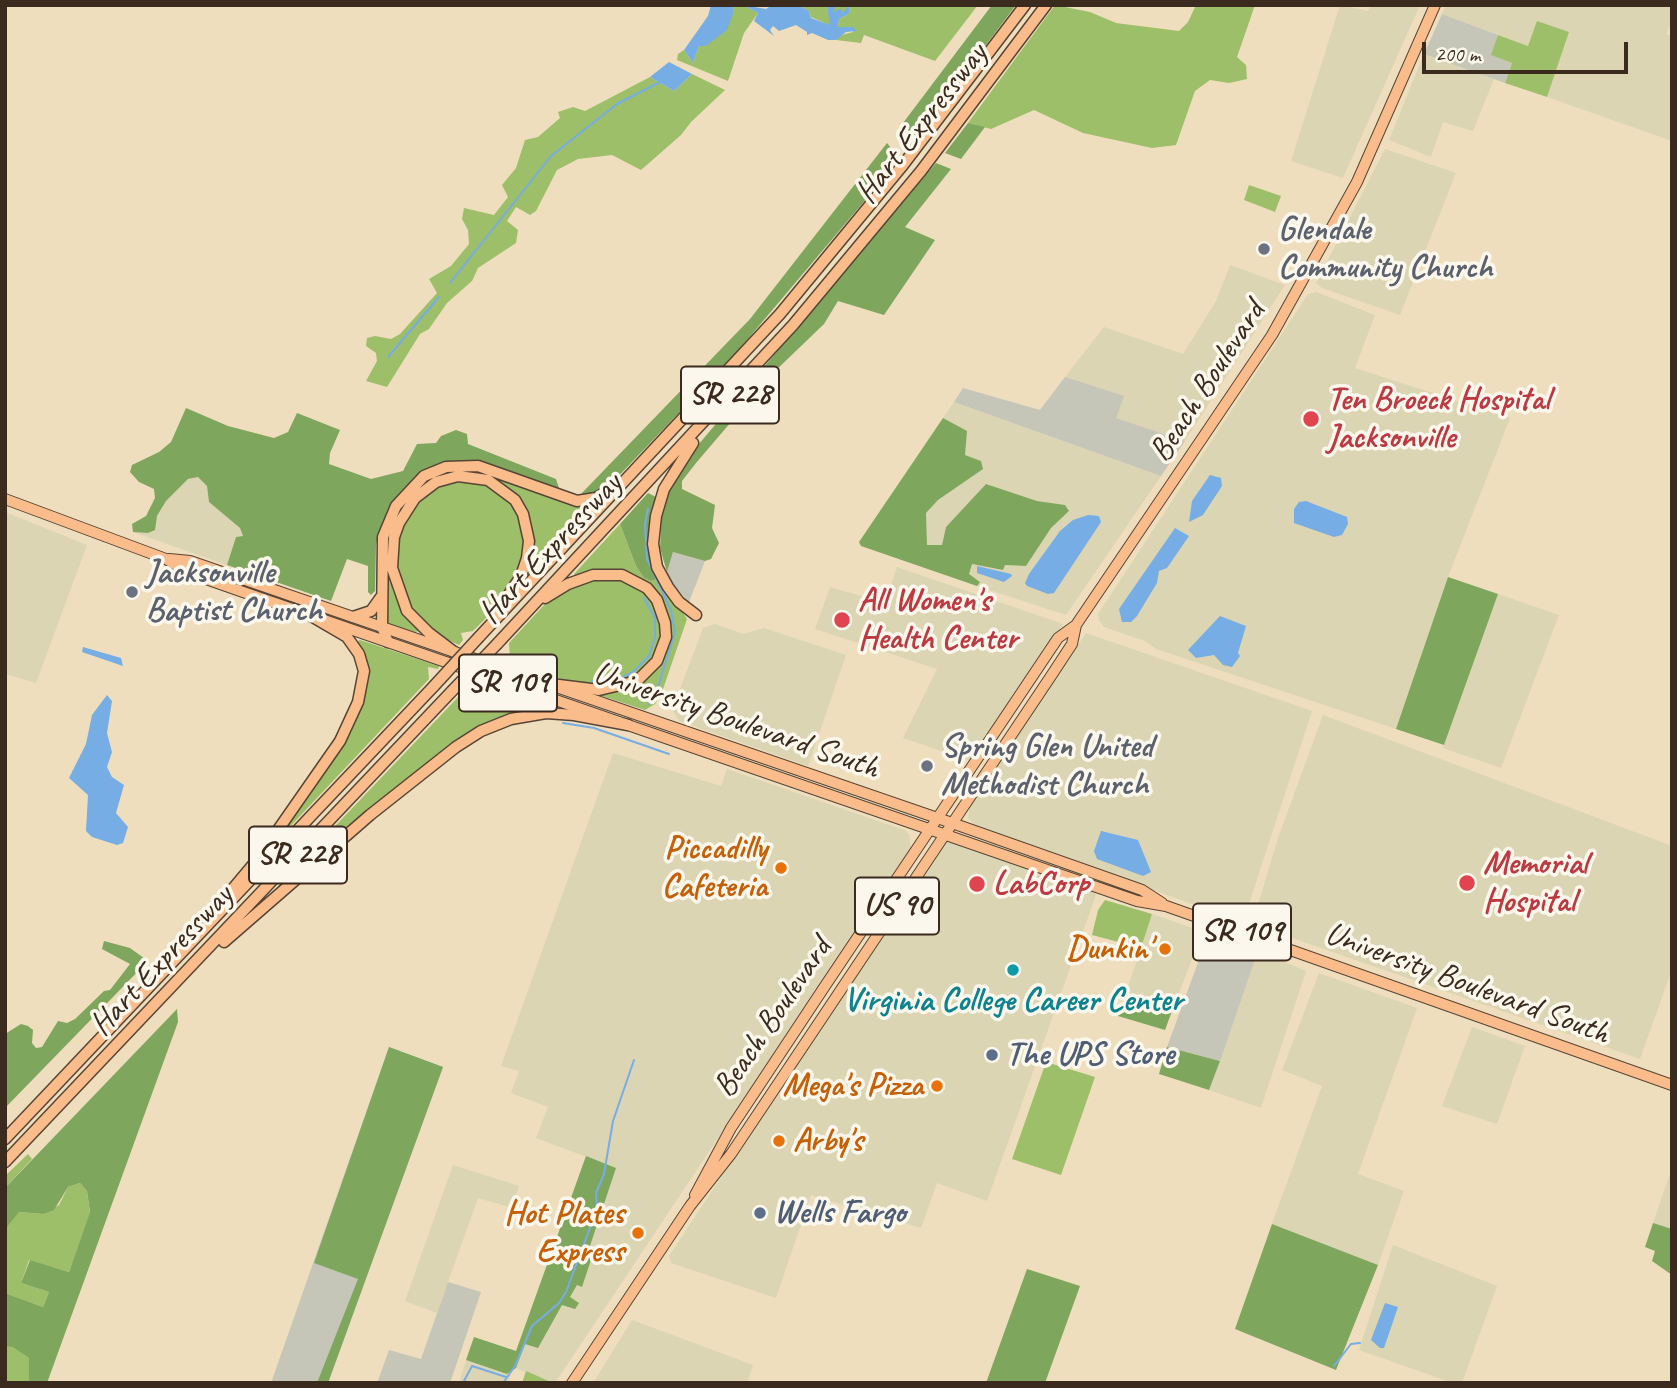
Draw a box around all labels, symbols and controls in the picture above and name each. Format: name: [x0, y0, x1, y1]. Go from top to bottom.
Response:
scale bar: [1425, 28, 1632, 72]
street label: Hart Expressway: [847, 36, 997, 212]
text: 200 m: [1435, 41, 1480, 67]
place label: Glendale Community Church: [1278, 210, 1492, 288]
marker: Glendale Community Church: [1256, 241, 1272, 257]
street label: Beach Boulevard: [1141, 294, 1275, 470]
road number: SR 228: [681, 366, 779, 424]
place label: Ten Broeck Hospital Jacksonville: [1327, 380, 1550, 458]
marker: Ten Broeck Hospital Jacksonville: [1301, 409, 1321, 429]
street label: Hart Expressway: [471, 465, 631, 633]
place label: Jacksonville Baptist Church: [146, 553, 322, 631]
place label: All Women's Health Center: [858, 581, 1017, 659]
marker: Jacksonville Baptist Church: [124, 584, 140, 600]
marker: All Women's Health Center: [832, 610, 852, 630]
road number: SR 109: [459, 654, 557, 712]
street label: University Boulevard South: [588, 654, 884, 788]
place label: Spring Glen United Methodist Church: [941, 727, 1153, 805]
marker: Spring Glen United Methodist Church: [919, 758, 935, 774]
road number: SR 228: [249, 826, 347, 884]
place label: Piccadilly Cafeteria: [662, 829, 767, 907]
place label: Memorial Hospital: [1483, 844, 1588, 922]
marker: Piccadilly Cafeteria: [773, 860, 789, 876]
place label: LabCorp: [993, 864, 1089, 904]
marker: Memorial Hospital: [1457, 873, 1477, 893]
marker: LabCorp: [967, 874, 987, 894]
street label: Hart Expressway: [82, 877, 242, 1045]
road number: US 90: [855, 877, 939, 934]
road number: SR 109: [1193, 903, 1291, 960]
street label: University Boulevard South: [1320, 914, 1614, 1054]
place label: Dunkin': [1066, 929, 1151, 969]
street label: Beach Boulevard: [705, 931, 841, 1105]
marker: Dunkin': [1157, 941, 1173, 957]
marker: Virginia College Career Center: [1005, 962, 1021, 978]
place label: Virginia College Career Center: [844, 981, 1182, 1021]
place label: The UPS Store: [1006, 1035, 1174, 1075]
marker: The UPS Store: [984, 1047, 1000, 1063]
place label: Mega's Pizza: [782, 1066, 923, 1106]
marker: Mega's Pizza: [929, 1078, 945, 1094]
place label: Arby's: [793, 1121, 863, 1161]
marker: Arby's: [771, 1133, 787, 1149]
place label: Wells Fargo: [774, 1193, 906, 1233]
place label: Hot Plates Express: [504, 1194, 624, 1272]
marker: Wells Fargo: [752, 1205, 768, 1221]
marker: Hot Plates Express: [630, 1225, 646, 1241]

